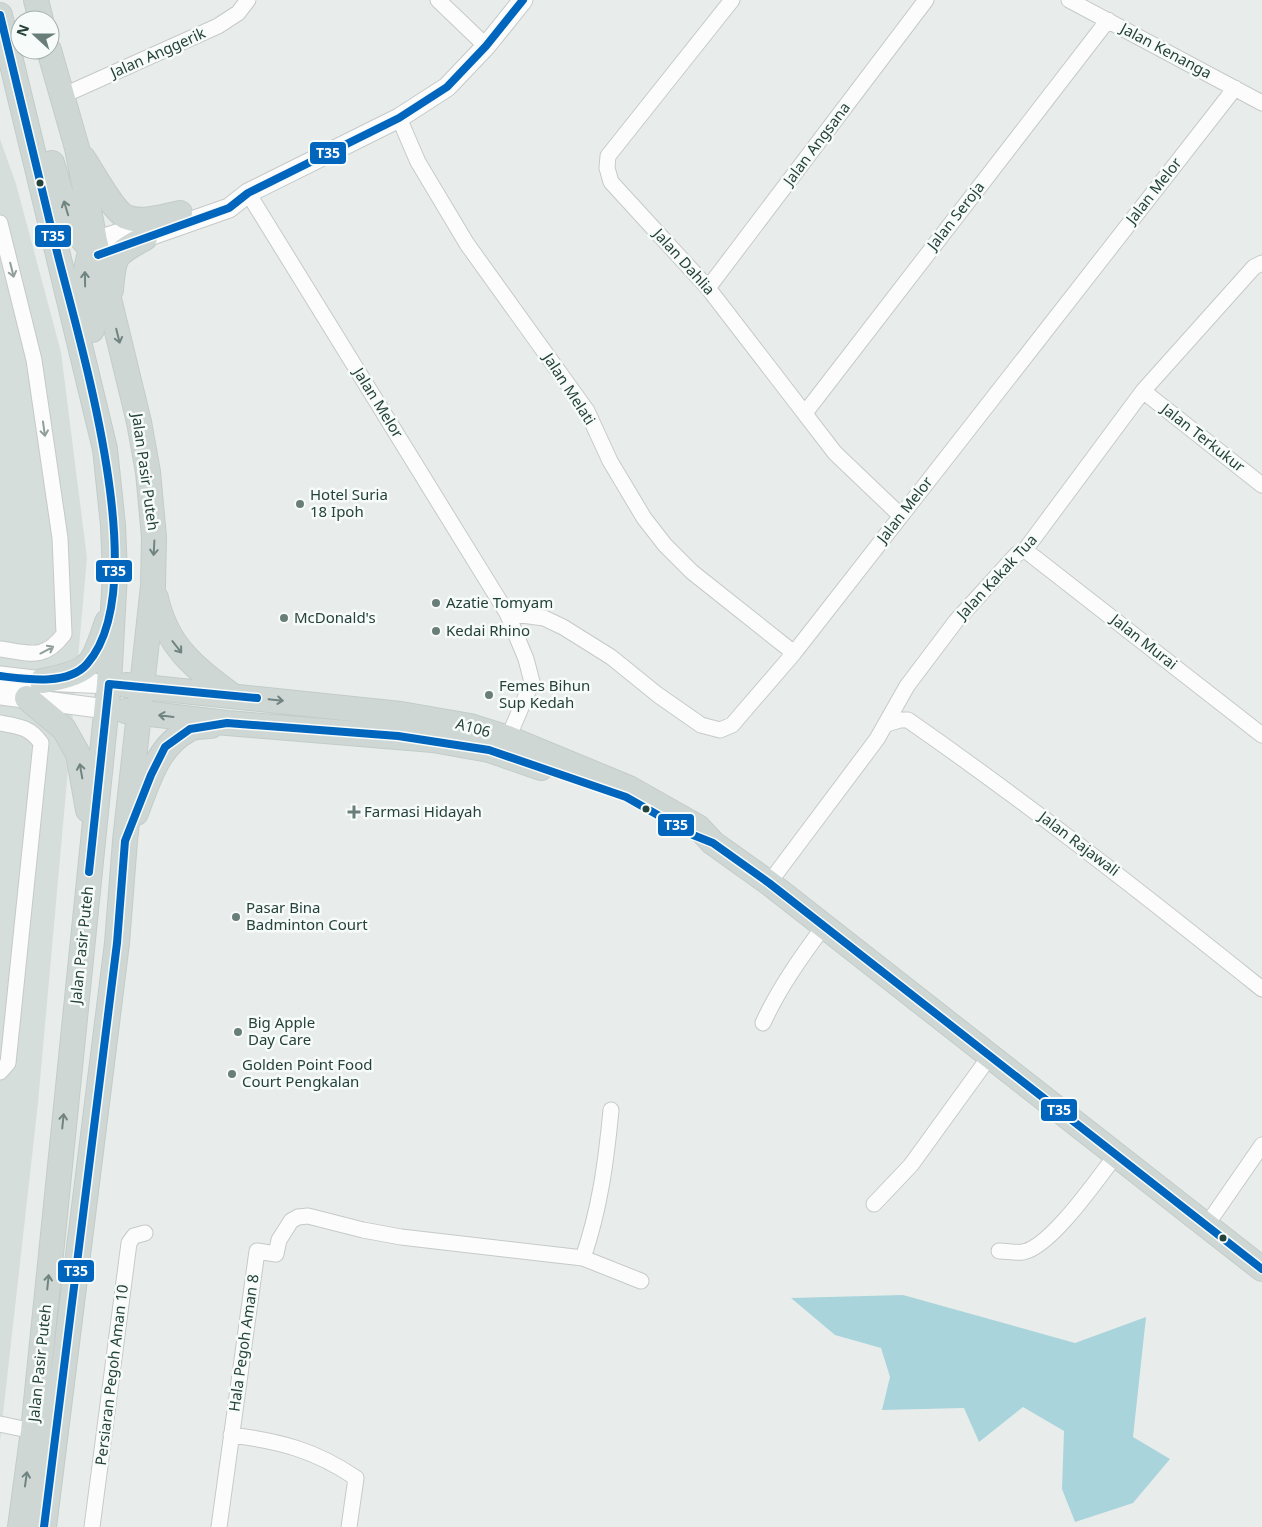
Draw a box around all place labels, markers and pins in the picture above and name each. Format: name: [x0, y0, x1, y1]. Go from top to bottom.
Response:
unlabelled marker: [35, 178, 45, 188]
place label: Hotel Suria 18 Ipoh: [310, 484, 388, 521]
marker: Hotel Suria 18 Ipoh: [294, 498, 306, 510]
place label: Azatie Tomyam: [446, 592, 553, 612]
marker: Azatie Tomyam: [430, 597, 442, 609]
place label: McDonald's: [294, 607, 376, 627]
marker: McDonald's: [278, 612, 290, 624]
place label: Kedai Rhino: [446, 620, 530, 640]
marker: Kedai Rhino: [430, 625, 442, 637]
place label: Femes Bihun Sup Kedah: [499, 675, 590, 712]
marker: Femes Bihun Sup Kedah: [483, 689, 495, 701]
place label: Farmasi Hidayah: [364, 801, 482, 821]
unlabelled marker: [641, 804, 651, 814]
marker: Farmasi Hidayah: [348, 806, 360, 818]
place label: Pasar Bina Badminton Court: [246, 897, 368, 934]
marker: Pasar Bina Badminton Court: [230, 911, 242, 923]
place label: Big Apple Day Care: [248, 1012, 315, 1049]
marker: Big Apple Day Care: [232, 1026, 244, 1038]
place label: Golden Point Food Court Pengkalan: [242, 1054, 373, 1091]
marker: Golden Point Food Court Pengkalan: [226, 1068, 238, 1080]
unlabelled marker: [1218, 1233, 1228, 1243]

